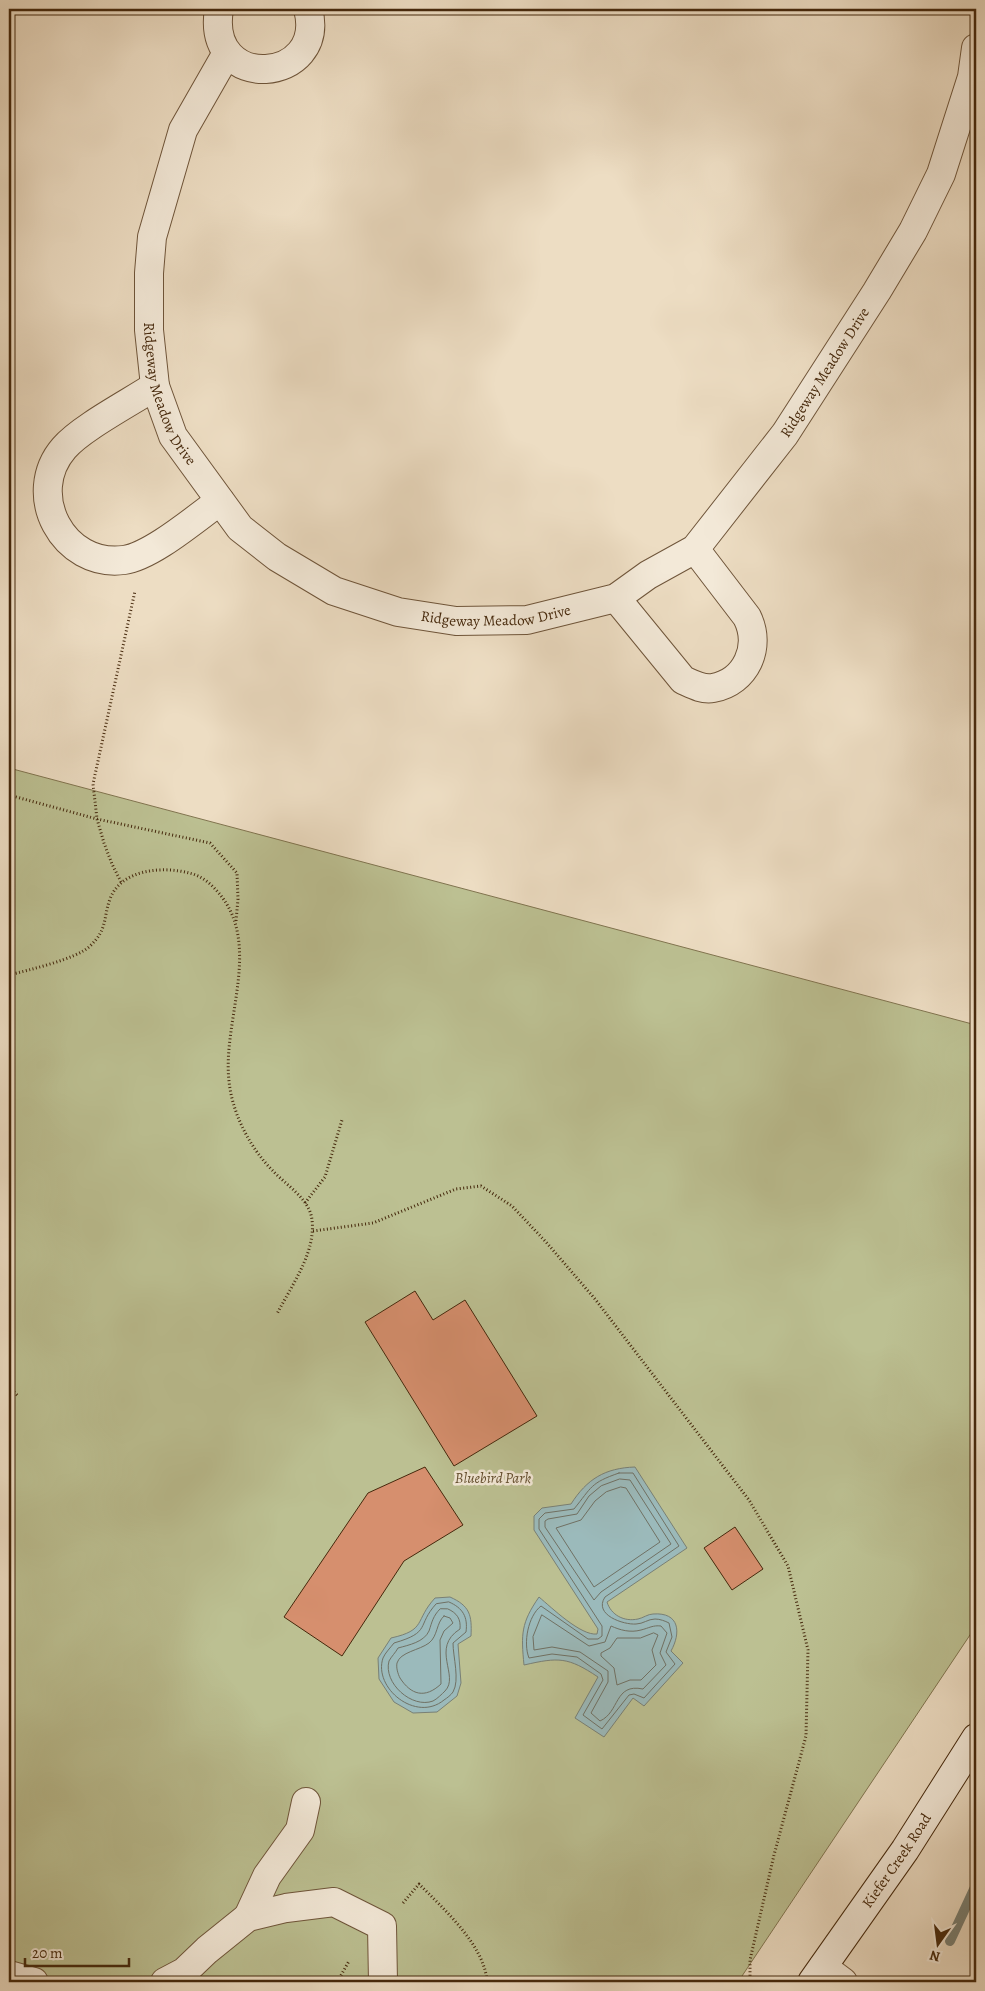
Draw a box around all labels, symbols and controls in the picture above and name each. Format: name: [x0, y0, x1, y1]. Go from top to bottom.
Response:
street label: Ridgeway Meadow Drive: [775, 303, 874, 441]
street label: Ridgeway Meadow Drive: [139, 322, 201, 469]
street label: Ridgeway Meadow Drive: [419, 600, 573, 631]
park label: Bluebird Park: [455, 1468, 531, 1488]
street label: Kiefer Creek Road: [857, 1809, 936, 1912]
north arrow: [912, 1918, 962, 1968]
scale bar: [25, 1936, 129, 1968]
text: 20 m: [32, 1943, 63, 1963]
text: N: [928, 1946, 942, 1967]

